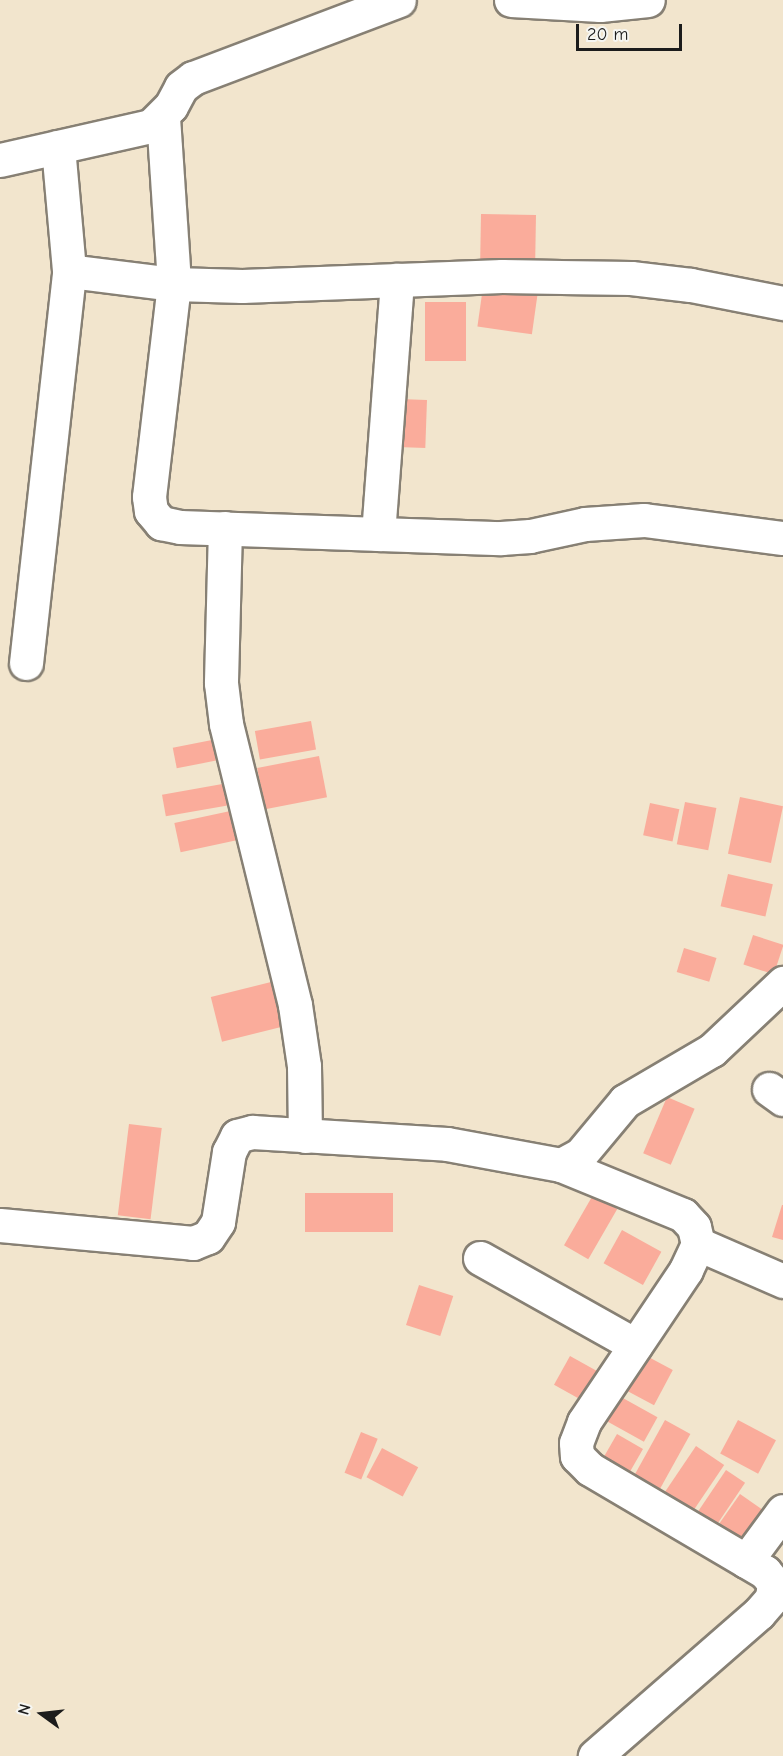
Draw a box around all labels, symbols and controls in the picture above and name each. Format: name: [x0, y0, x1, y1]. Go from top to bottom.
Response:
scale bar: [579, 12, 686, 50]
text: 20 m: [587, 24, 628, 45]
north arrow: [12, 1684, 72, 1744]
text: N: [15, 1702, 35, 1717]

